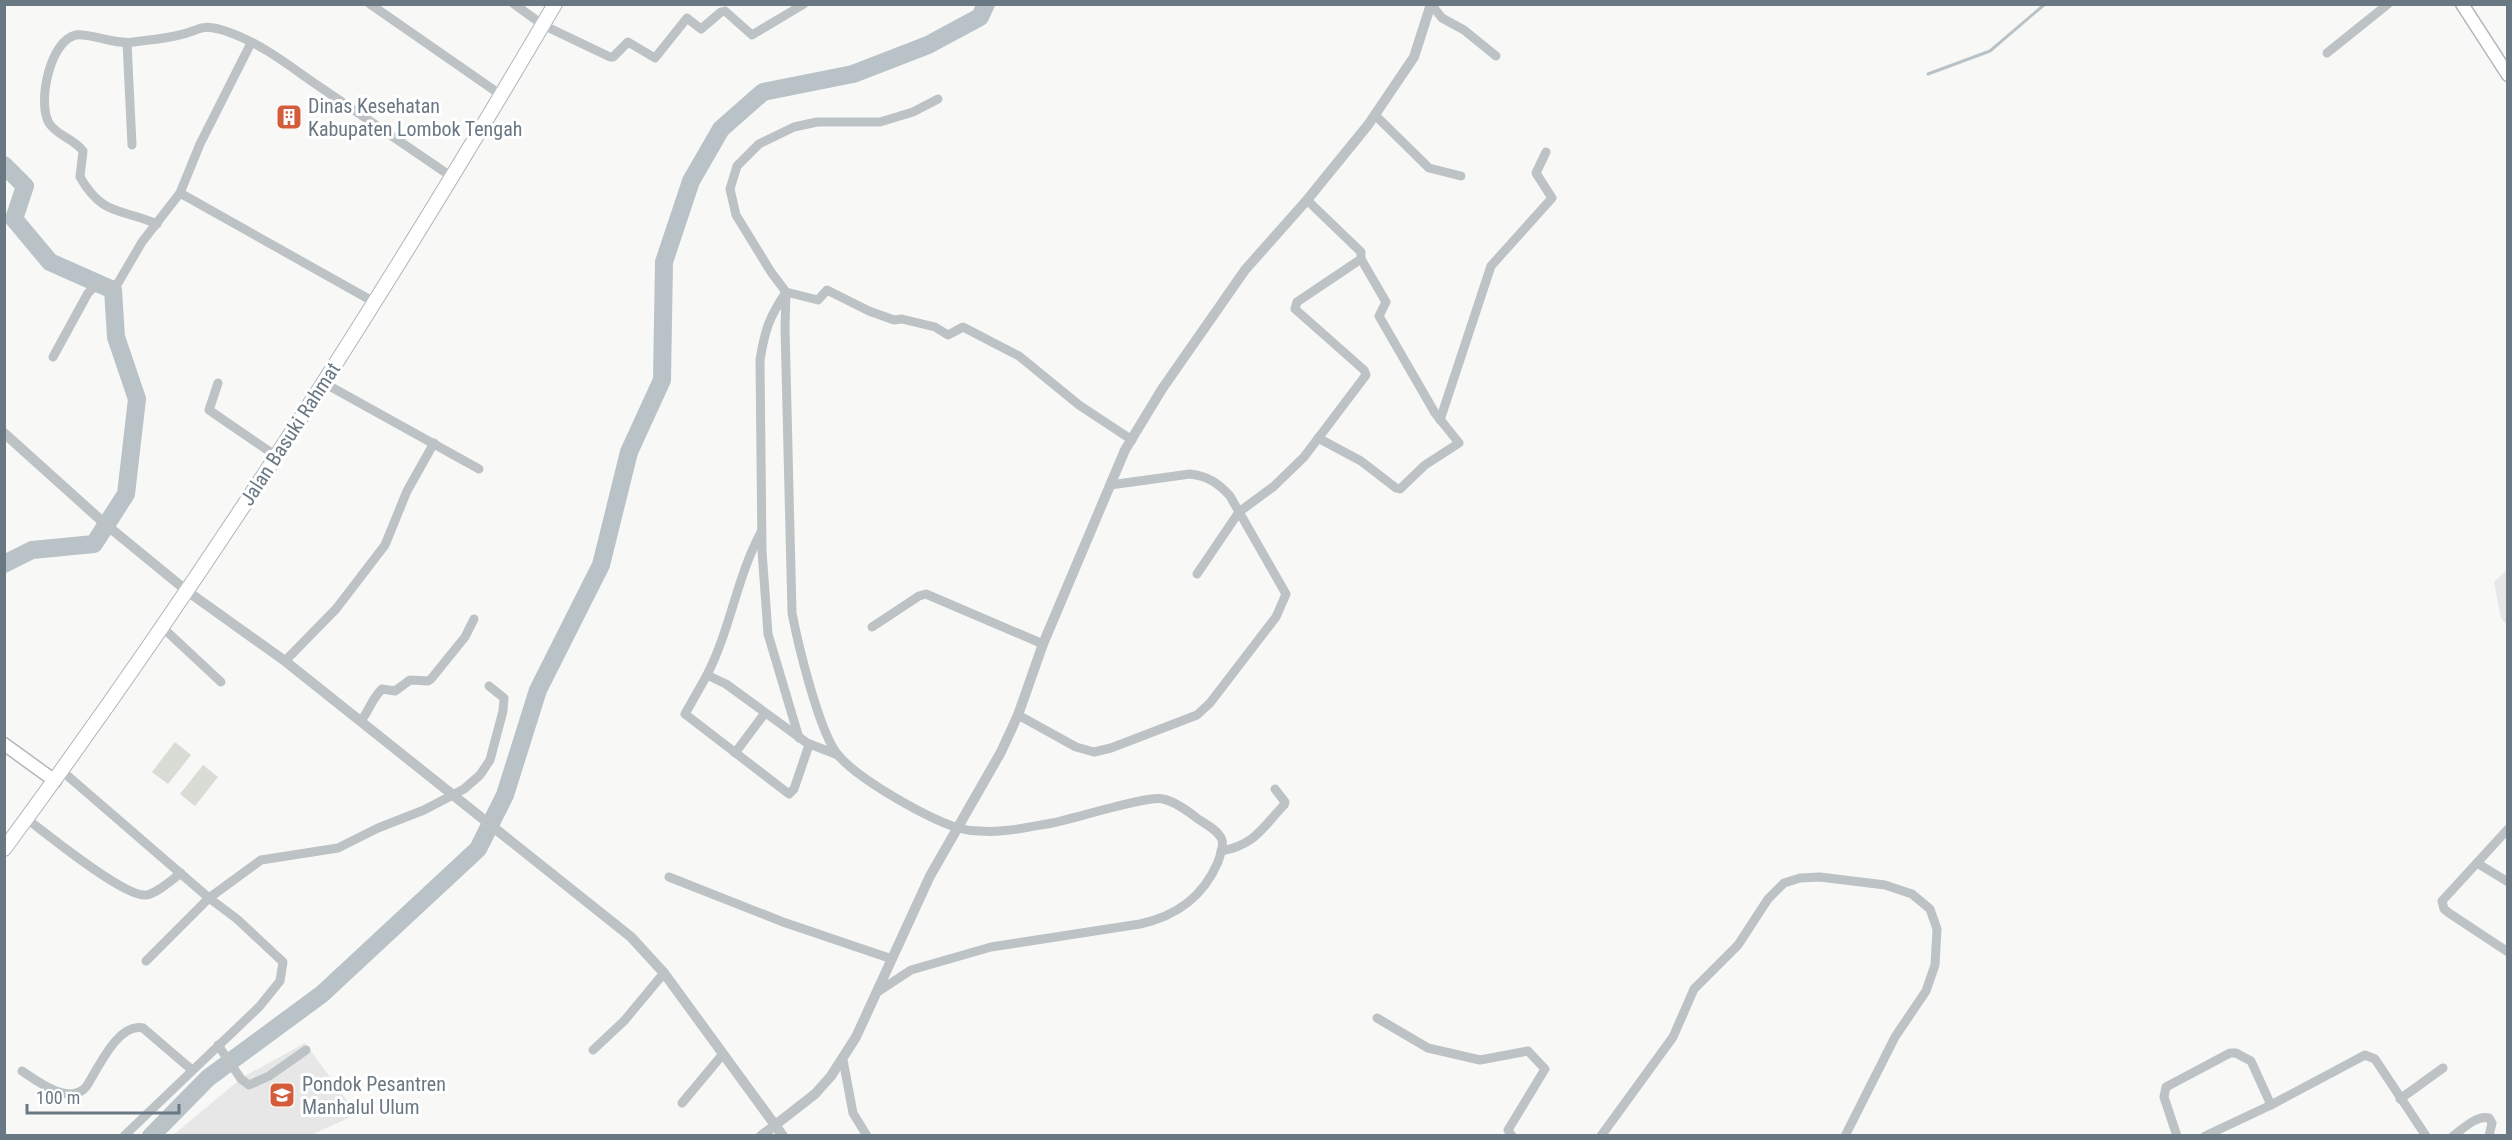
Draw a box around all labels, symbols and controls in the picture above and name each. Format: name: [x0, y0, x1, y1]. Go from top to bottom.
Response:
place label: Dinas Kesehatan Kabupaten Lombok Tengah: [308, 94, 522, 141]
building icon: Dinas Kesehatan Kabupaten Lombok Tengah: [274, 102, 304, 132]
street label: Jalan Basuki Rahmat: [235, 358, 345, 510]
place label: Pondok Pesantren Manhalul Ulum: [302, 1072, 446, 1119]
scale bar: [27, 1077, 178, 1115]
school or university icon: Pondok Pesantren Manhalul Ulum: [267, 1080, 297, 1110]
text: 100 m: [36, 1087, 80, 1108]

